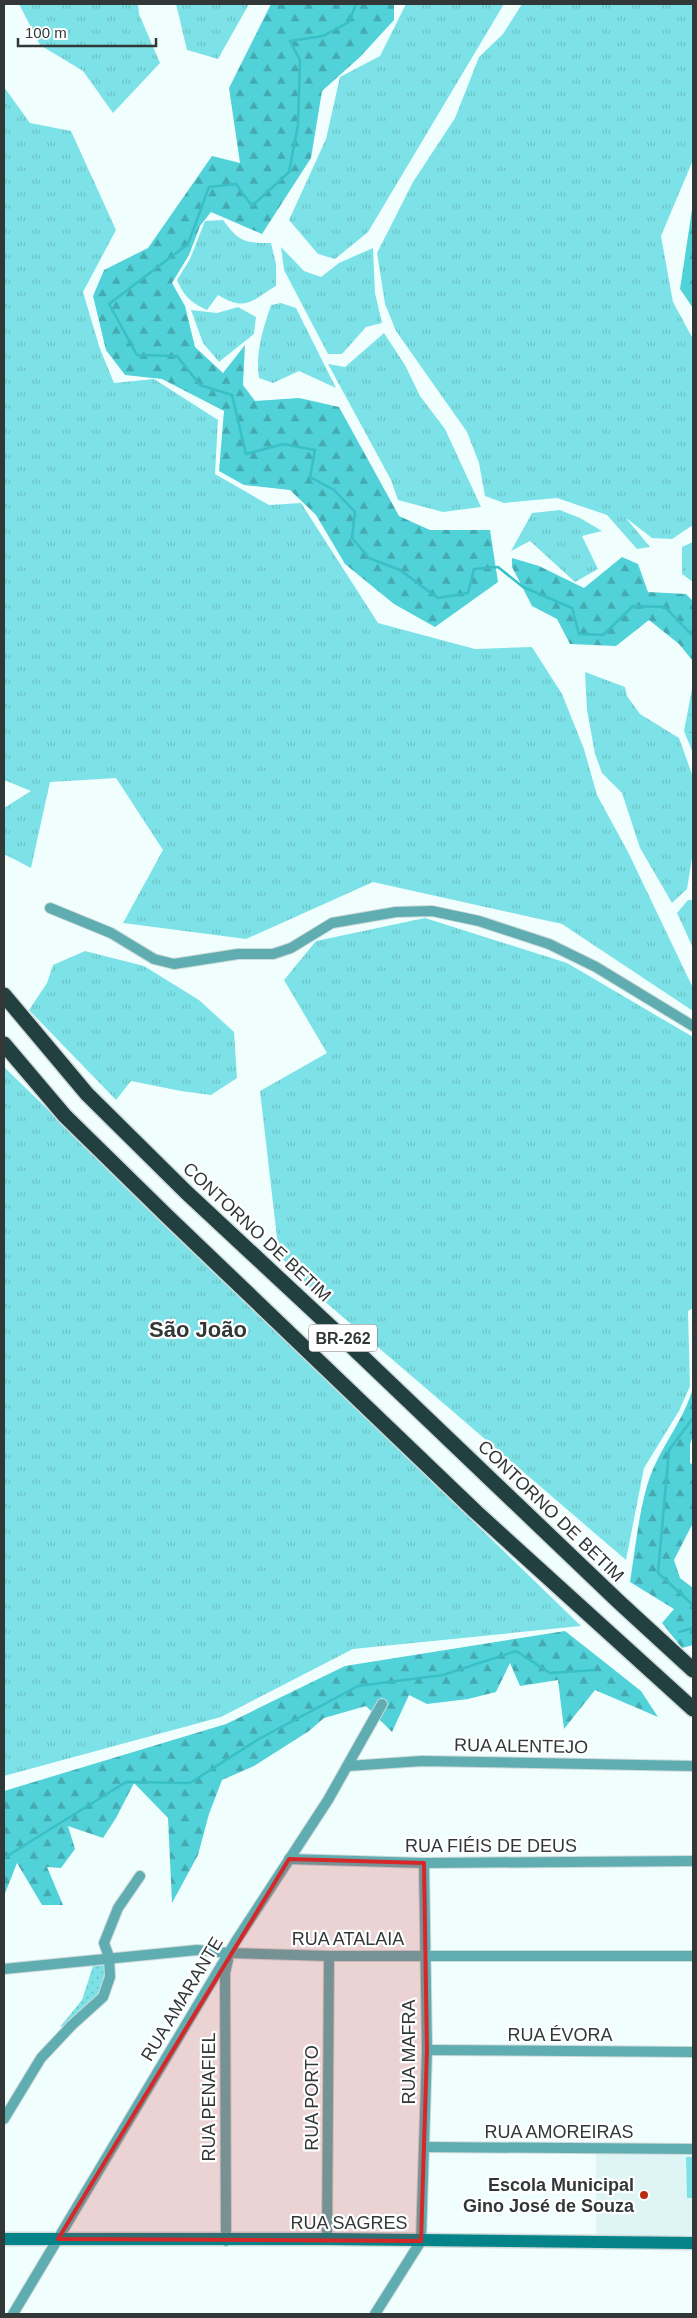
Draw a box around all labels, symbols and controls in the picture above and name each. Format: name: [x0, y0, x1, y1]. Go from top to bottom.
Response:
scale bar: [18, 15, 155, 47]
text: 100 m: [25, 24, 67, 41]
street label: CONTORNO DE BETIM: [179, 1158, 335, 1306]
district label: São João: [149, 1317, 247, 1342]
road number: BR-262: [309, 1325, 377, 1352]
street label: CONTORNO DE BETIM: [474, 1436, 628, 1586]
street label: RUA ALENTEJO: [454, 1735, 588, 1757]
street label: RUA FIÉIS DE DEUS: [405, 1836, 577, 1856]
street label: RUA ATALAIA: [292, 1929, 404, 1949]
street label: RUA AMARANTE: [137, 1933, 227, 2065]
street label: RUA MAFRA: [399, 1999, 419, 2105]
street label: RUA ÉVORA: [507, 2025, 613, 2045]
street label: RUA PENAFIEL: [199, 2032, 219, 2162]
street label: RUA PORTO: [302, 2045, 322, 2151]
street label: RUA AMOREIRAS: [484, 2122, 634, 2142]
place label: Escola Municipal Gino José de Souza: [463, 2175, 635, 2216]
marker: Escola Municipal Gino José de Souza: [638, 2189, 650, 2201]
street label: RUA SAGRES: [290, 2213, 408, 2233]

